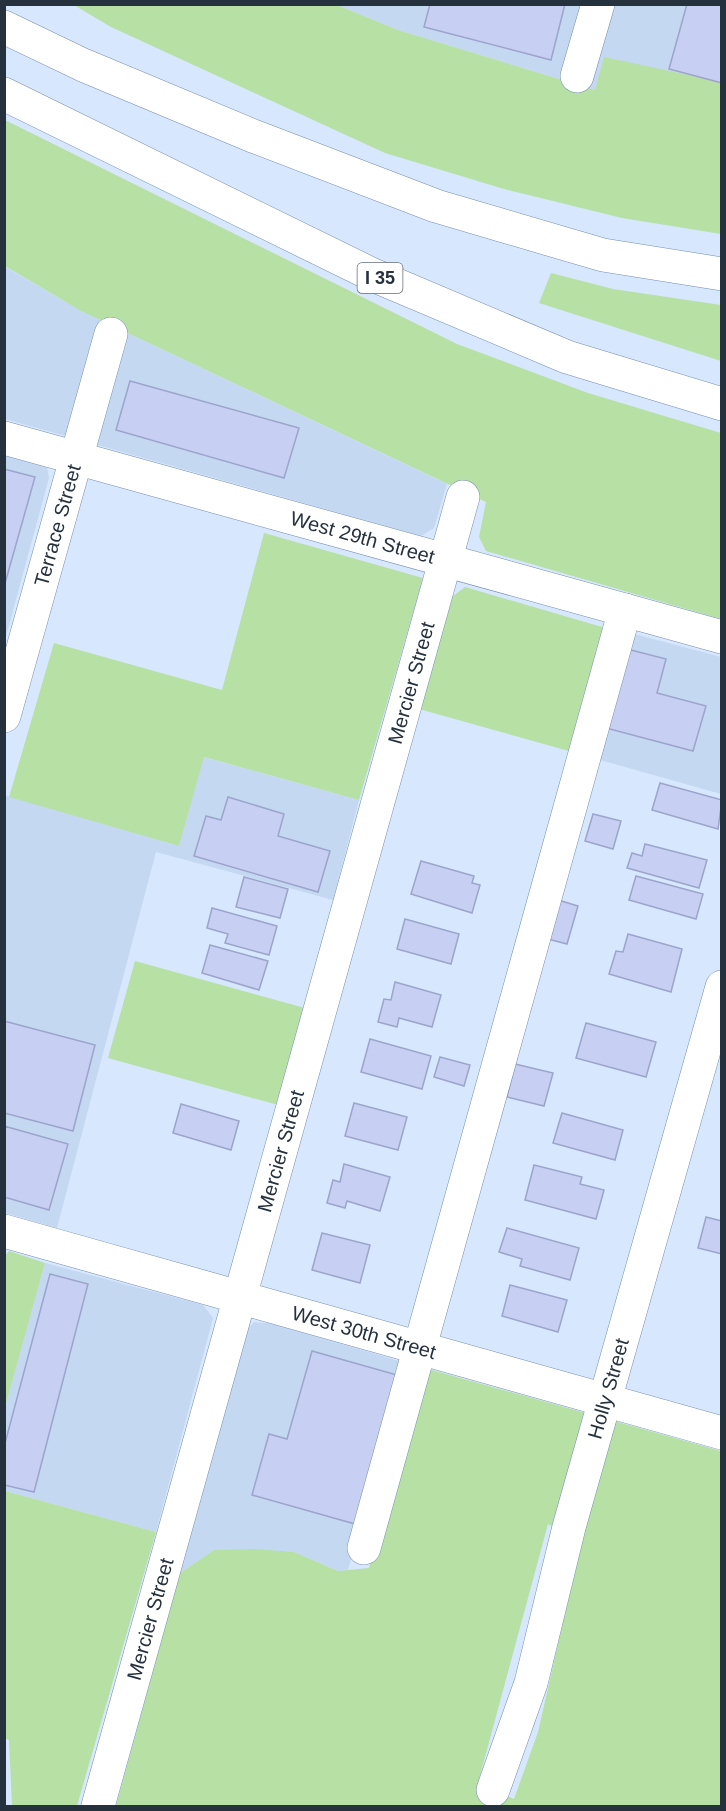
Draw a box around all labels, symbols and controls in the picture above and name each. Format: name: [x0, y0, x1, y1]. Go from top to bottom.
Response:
road number: I 35: [358, 263, 403, 293]
street label: Terrace Street: [30, 461, 85, 589]
street label: West 29th Street: [288, 507, 437, 568]
street label: Mercier Street: [384, 619, 439, 746]
street label: Mercier Street: [253, 1087, 308, 1214]
street label: West 30th Street: [289, 1302, 439, 1363]
street label: Holly Street: [584, 1335, 633, 1441]
street label: Mercier Street: [123, 1555, 178, 1683]

